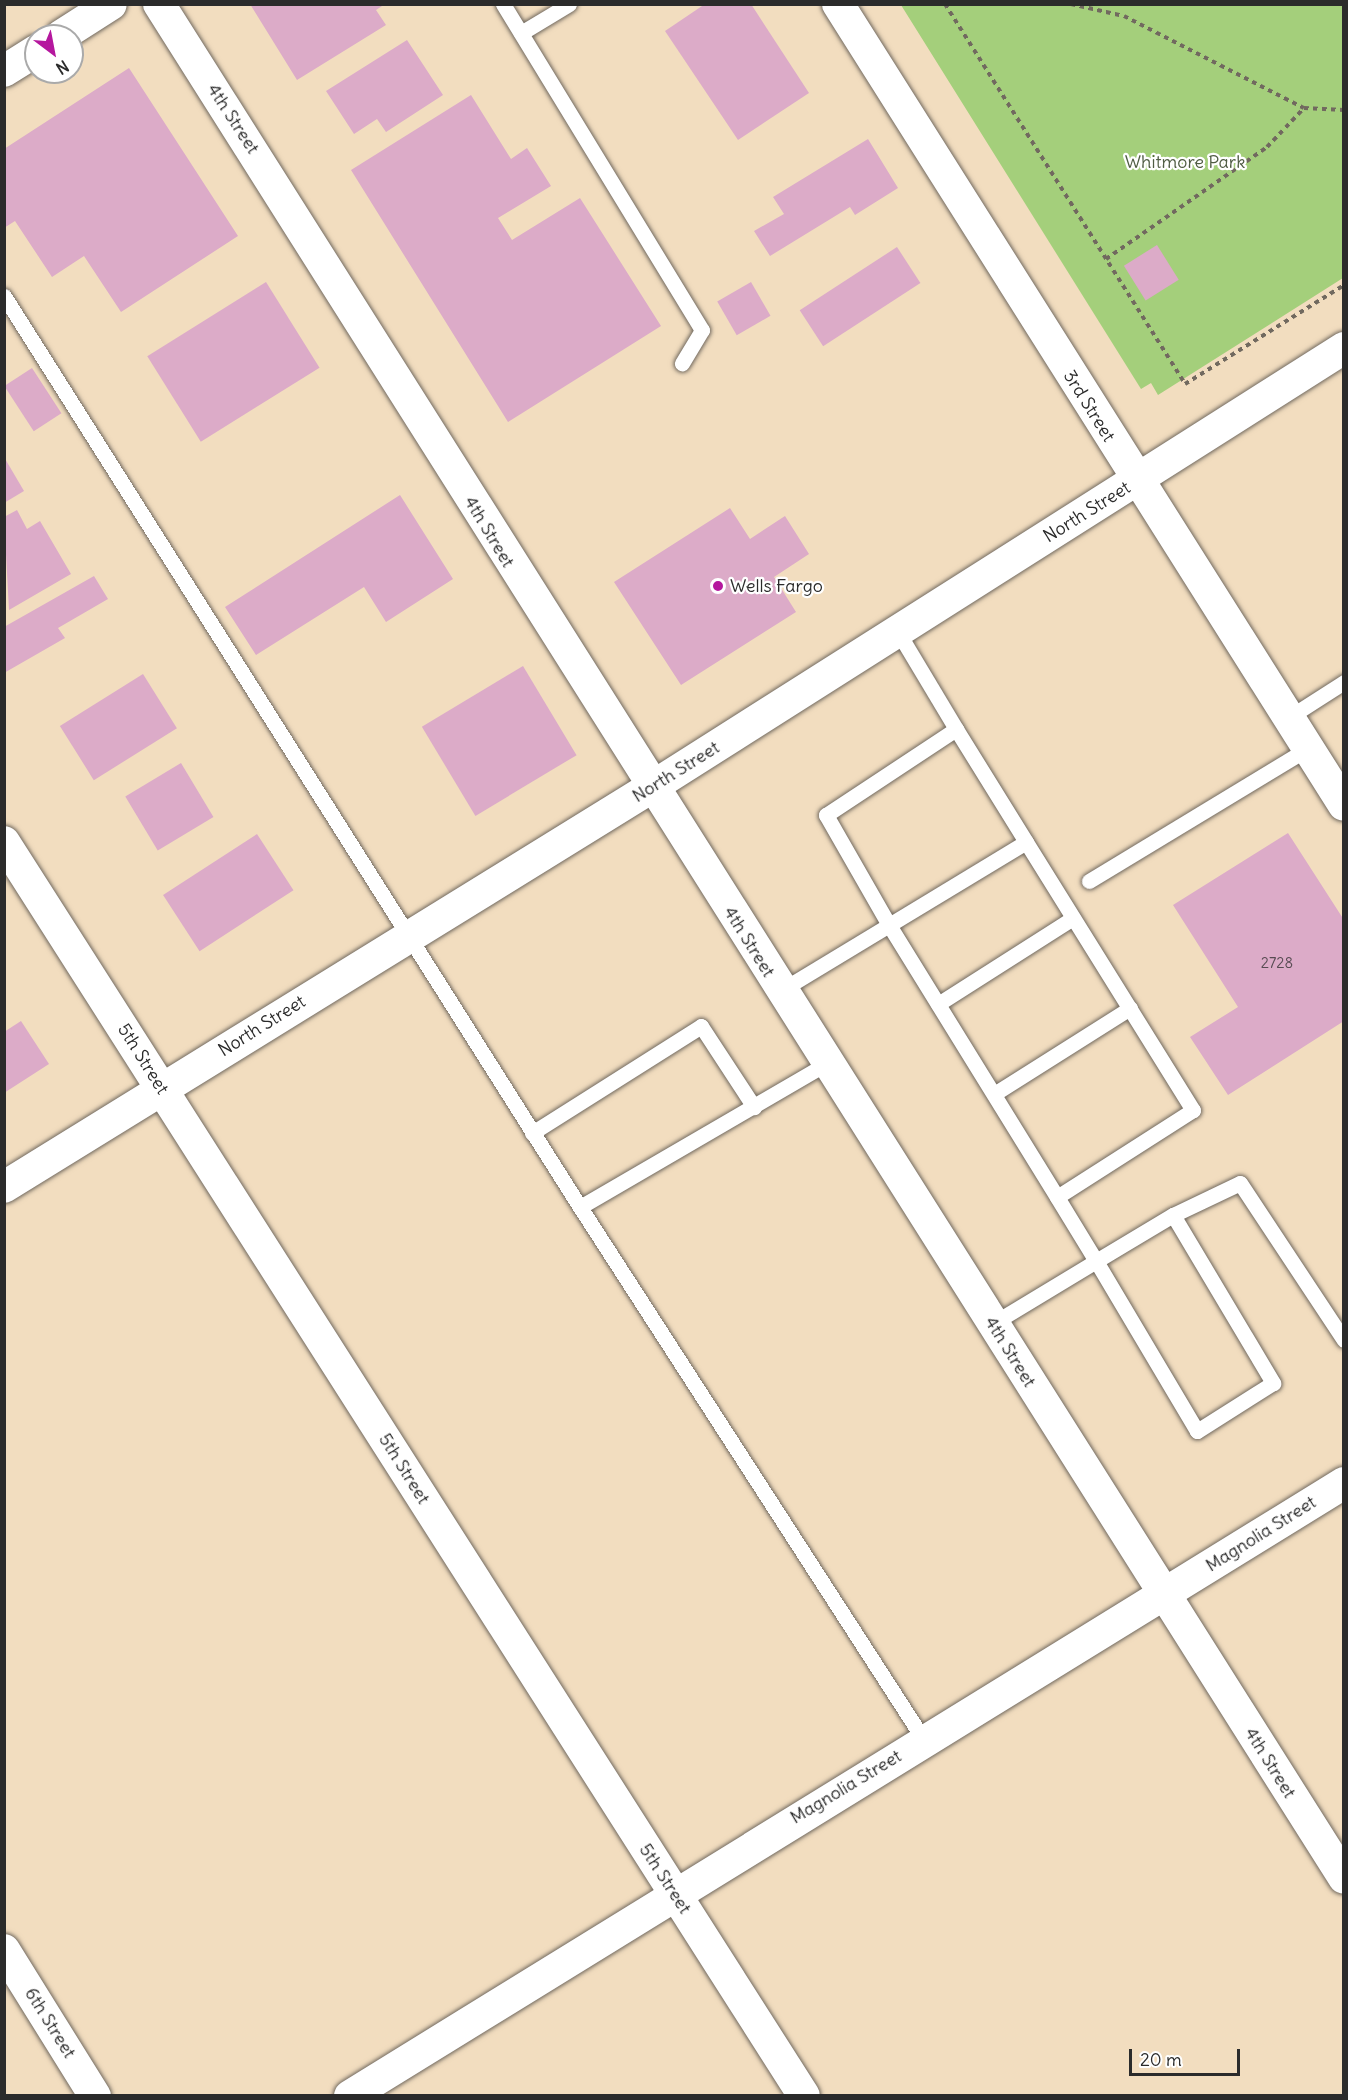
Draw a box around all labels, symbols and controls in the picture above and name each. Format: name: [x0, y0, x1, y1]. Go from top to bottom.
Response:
north arrow: [24, 24, 84, 84]
text: N: [52, 56, 72, 79]
street label: 4th Street: [202, 80, 264, 158]
park label: Whitmore Park: [1125, 151, 1245, 173]
street label: 3rd Street: [1059, 366, 1119, 446]
street label: North Street: [1040, 477, 1134, 547]
street label: 4th Street: [459, 493, 519, 571]
place label: Wells Fargo: [730, 575, 823, 597]
marker: Wells Fargo: [711, 579, 725, 593]
street label: North Street: [629, 737, 723, 807]
street label: 4th Street: [719, 903, 779, 981]
house number: 2728: [1261, 954, 1293, 972]
street label: North Street: [215, 991, 309, 1061]
street label: 5th Street: [113, 1020, 173, 1098]
street label: 4th Street: [980, 1313, 1040, 1391]
street label: 5th Street: [374, 1430, 434, 1508]
street label: Magnolia Street: [1202, 1491, 1320, 1577]
street label: 4th Street: [1240, 1724, 1300, 1802]
street label: Magnolia Street: [786, 1745, 906, 1829]
street label: 5th Street: [634, 1840, 696, 1918]
street label: 6th Street: [20, 1984, 80, 2062]
scale bar: [1132, 2037, 1243, 2075]
text: 20 m: [1140, 2048, 1182, 2071]

